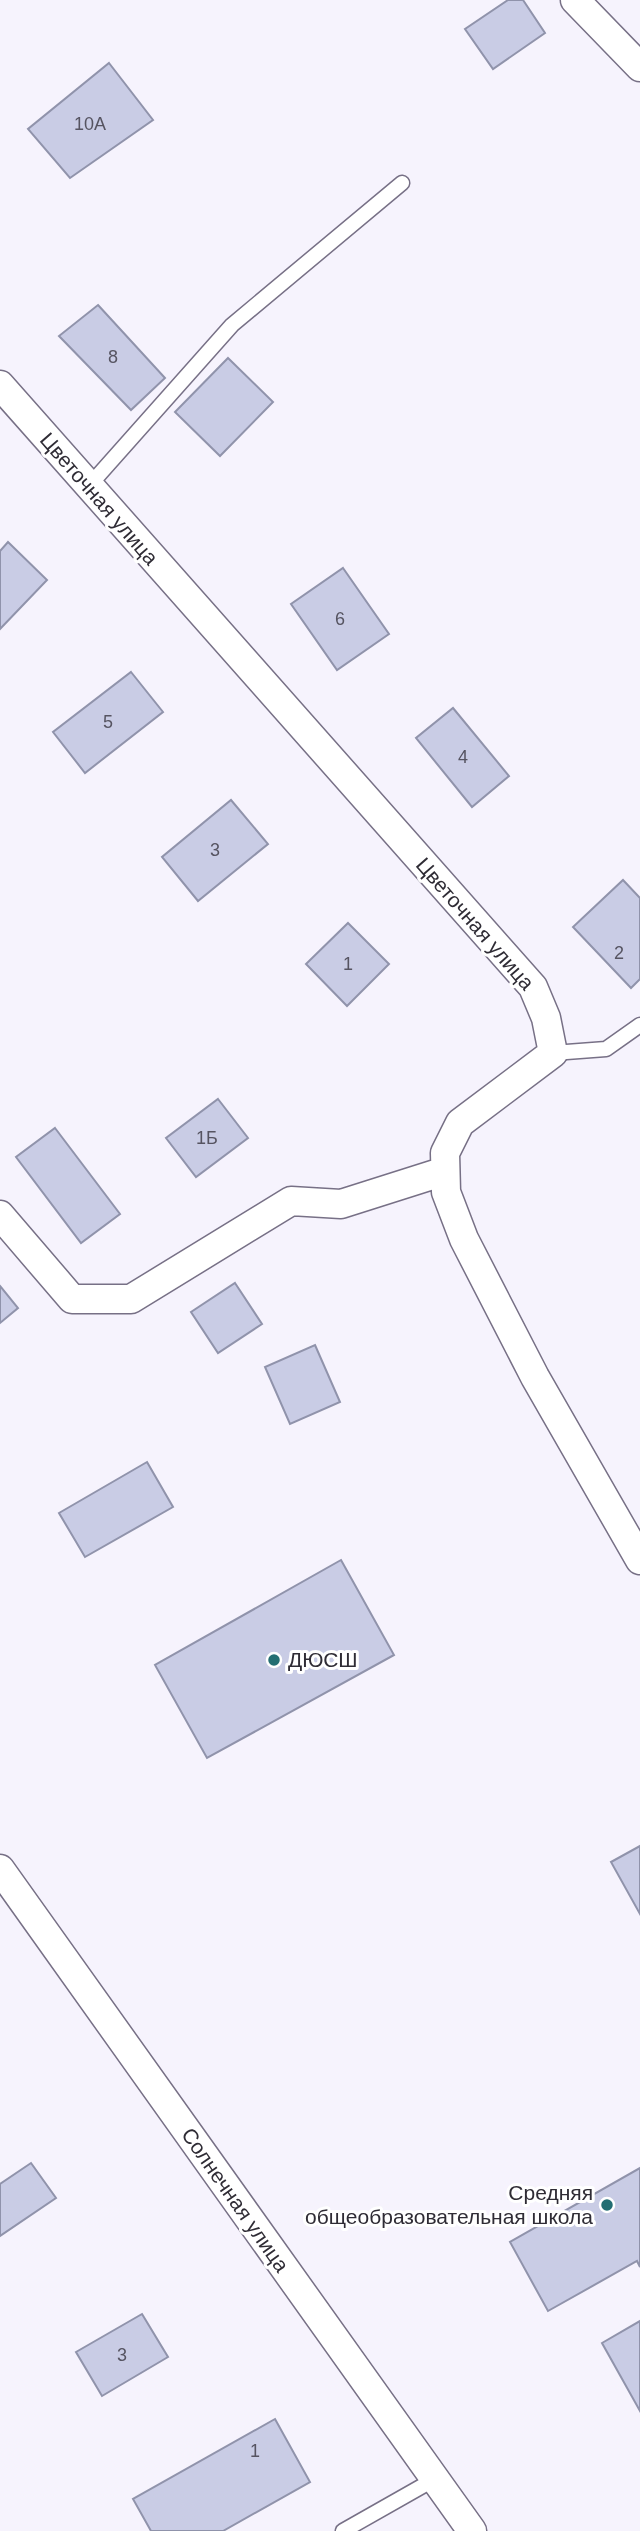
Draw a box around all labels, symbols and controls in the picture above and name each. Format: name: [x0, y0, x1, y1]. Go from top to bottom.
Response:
house number: 10А: [74, 114, 106, 134]
house number: 8: [108, 347, 118, 367]
street label: Цветочная улица: [36, 428, 163, 570]
house number: 6: [335, 609, 345, 629]
house number: 5: [103, 712, 113, 732]
house number: 4: [458, 747, 468, 767]
house number: 3: [210, 840, 220, 860]
street label: Цветочная улица: [412, 853, 539, 995]
house number: 2: [614, 943, 624, 963]
house number: 1: [343, 954, 353, 974]
house number: 1Б: [196, 1128, 218, 1148]
place label: ДЮСШ: [288, 1648, 358, 1671]
marker: ДЮСШ: [266, 1652, 282, 1668]
street label: Солнечная улица: [177, 2123, 294, 2276]
place label: Средняя общеобразовательная школа: [305, 2181, 593, 2228]
marker: Средняя общеобразовательная школа: [599, 2197, 615, 2213]
house number: 3: [117, 2345, 127, 2365]
house number: 1: [250, 2441, 260, 2461]

